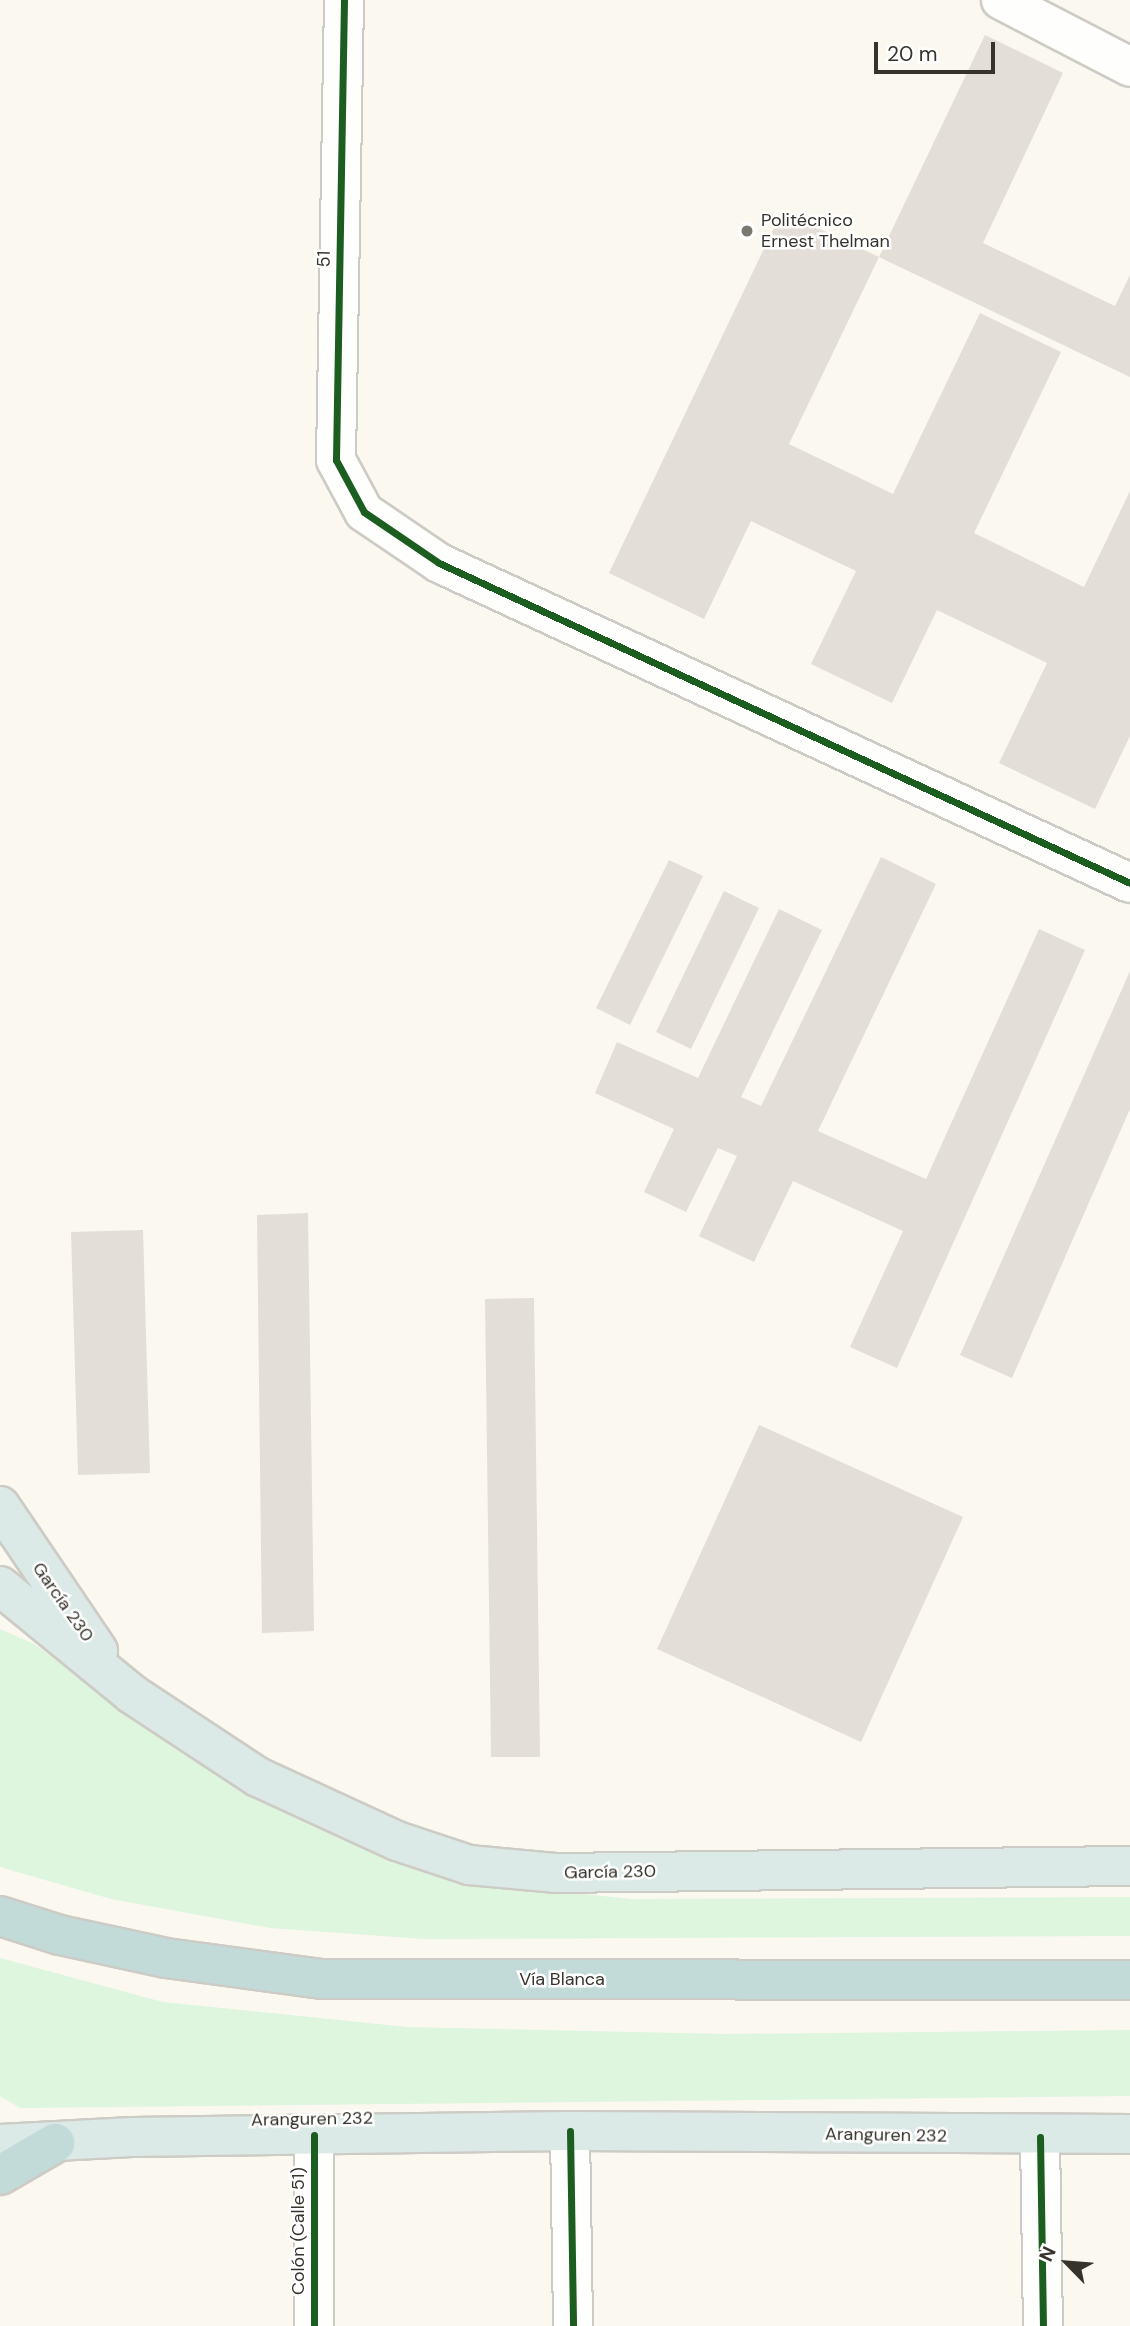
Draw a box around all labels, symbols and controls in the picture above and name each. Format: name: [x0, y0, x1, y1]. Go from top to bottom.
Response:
scale bar: [878, 28, 999, 72]
text: 20 m: [887, 40, 938, 68]
place label: Politécnico Ernest Thelman: [761, 210, 890, 252]
marker: Politécnico Ernest Thelman: [739, 223, 755, 239]
street label: 51: [313, 251, 335, 267]
street label: García 230: [28, 1558, 98, 1646]
street label: García 230: [564, 1860, 656, 1884]
street label: Vía Blanca: [519, 1968, 605, 1990]
street label: Aranguren 232: [251, 2107, 373, 2131]
street label: Aranguren 232: [825, 2123, 947, 2147]
street label: Colón (Calle 51): [287, 2167, 309, 2295]
north arrow: [1032, 2228, 1102, 2298]
text: N: [1033, 2242, 1062, 2265]

